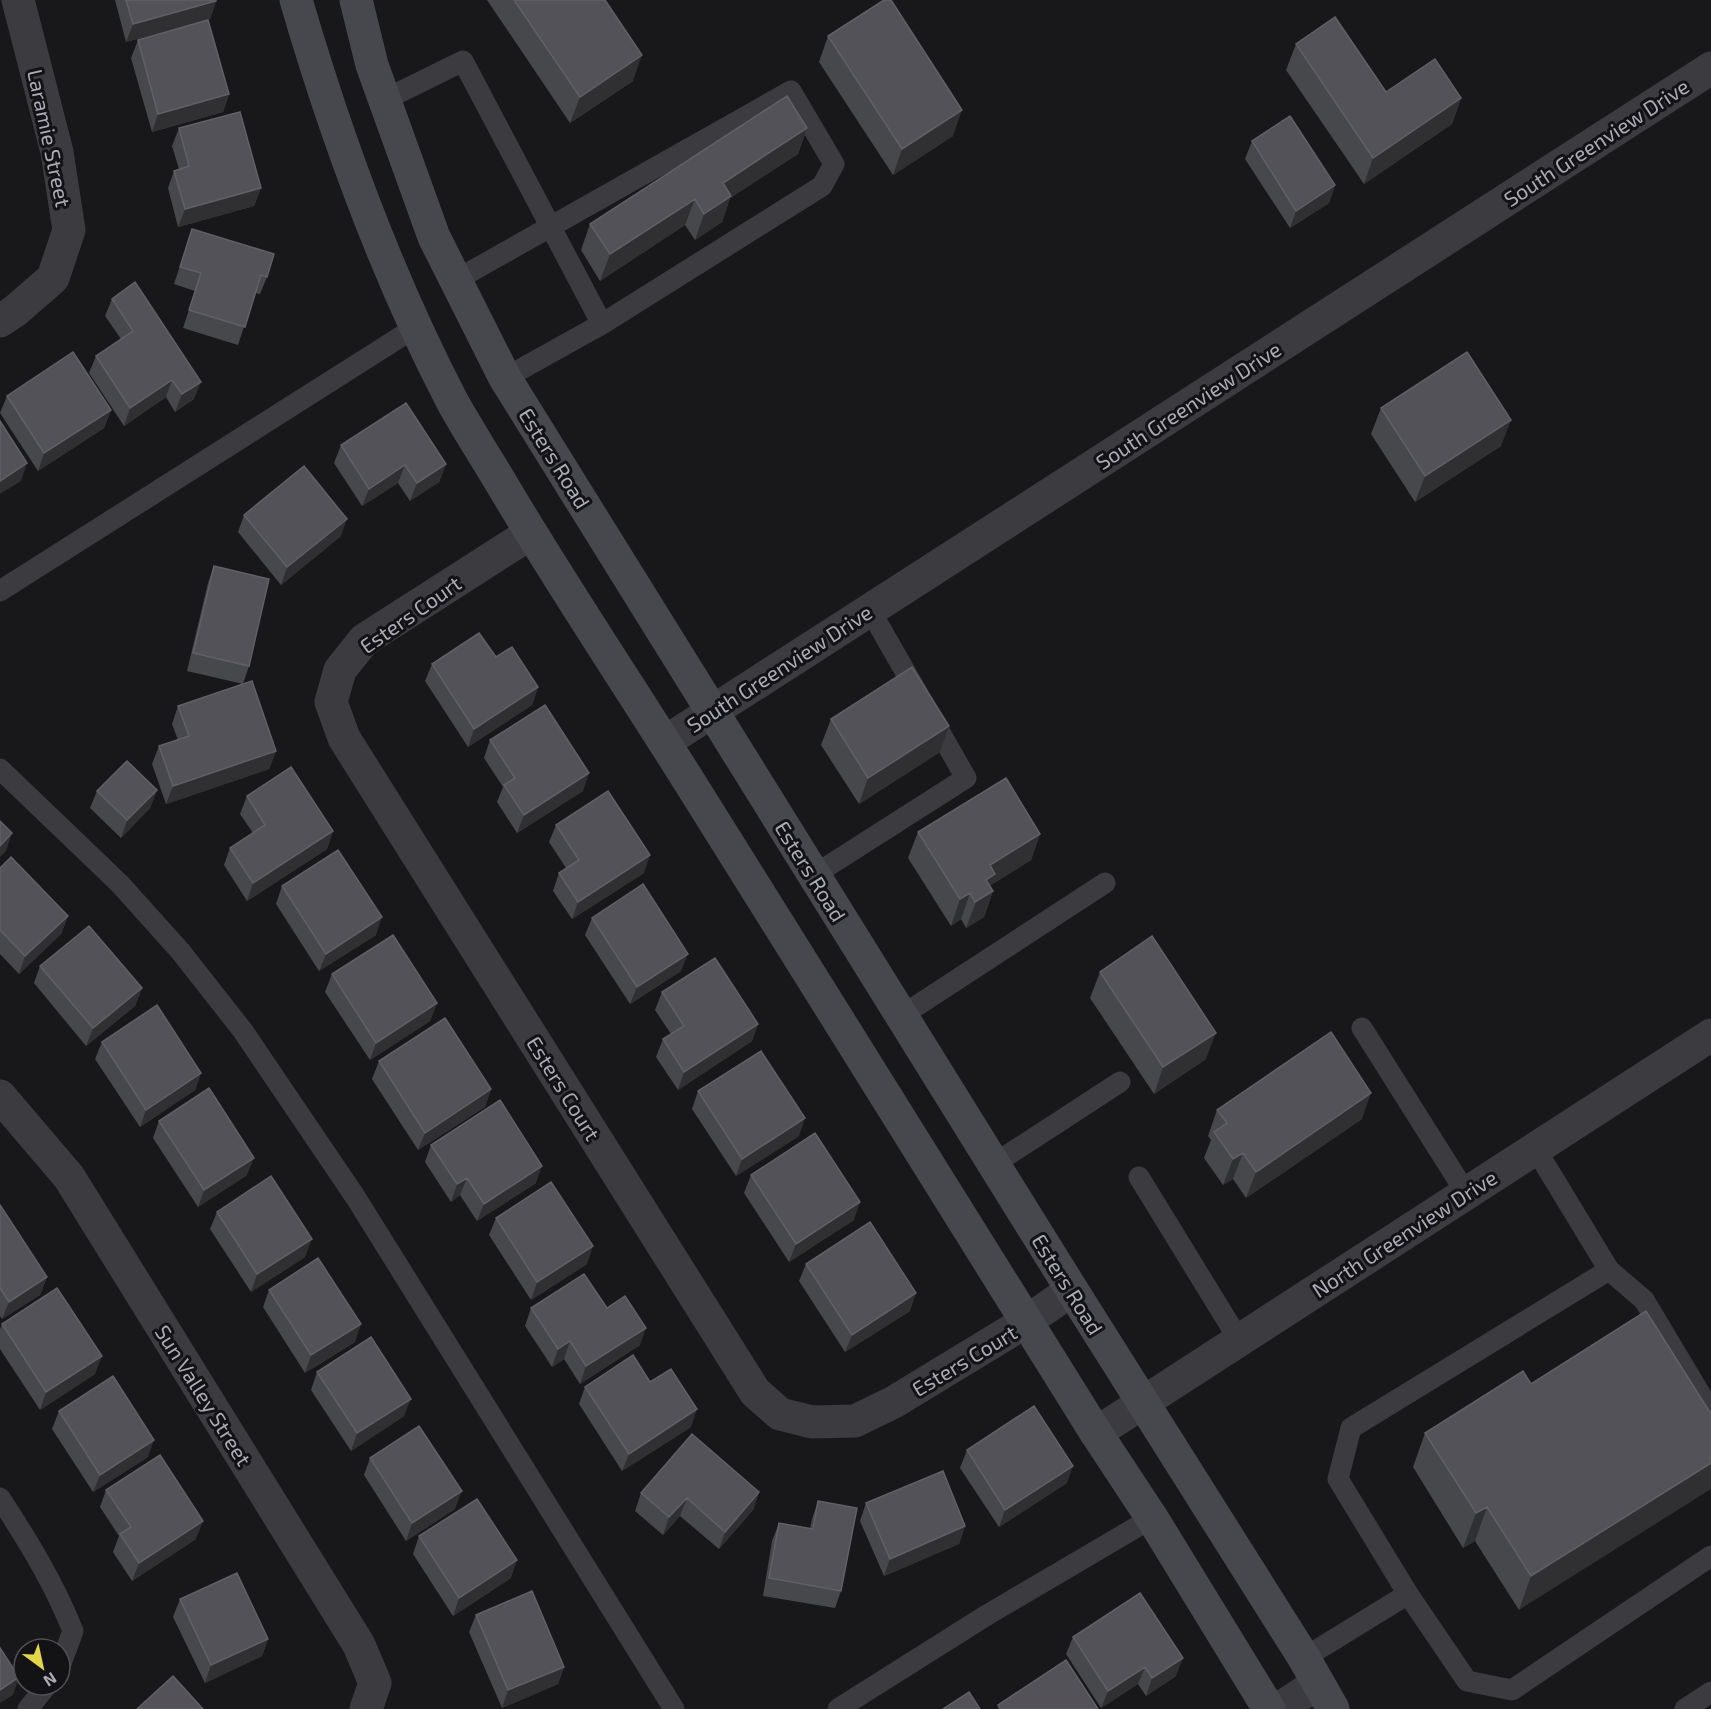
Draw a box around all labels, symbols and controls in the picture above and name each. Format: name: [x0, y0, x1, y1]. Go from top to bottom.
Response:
street label: Laramie Street: [23, 67, 77, 209]
street label: South Greenview Drive: [1499, 73, 1693, 211]
street label: South Greenview Drive: [1091, 336, 1285, 474]
street label: Esters Road: [514, 403, 596, 513]
street label: Esters Court: [355, 570, 465, 658]
street label: South Greenview Drive: [682, 599, 876, 737]
street label: Esters Road: [770, 816, 852, 926]
street label: Esters Court: [522, 1031, 606, 1145]
street label: North Greenview Drive: [1307, 1164, 1501, 1302]
street label: Esters Road: [1027, 1229, 1109, 1339]
street label: Esters Court: [907, 1319, 1021, 1401]
street label: Sun Valley Street: [151, 1320, 257, 1470]
north arrow: [12, 1637, 72, 1697]
text: N: [40, 1669, 60, 1691]

